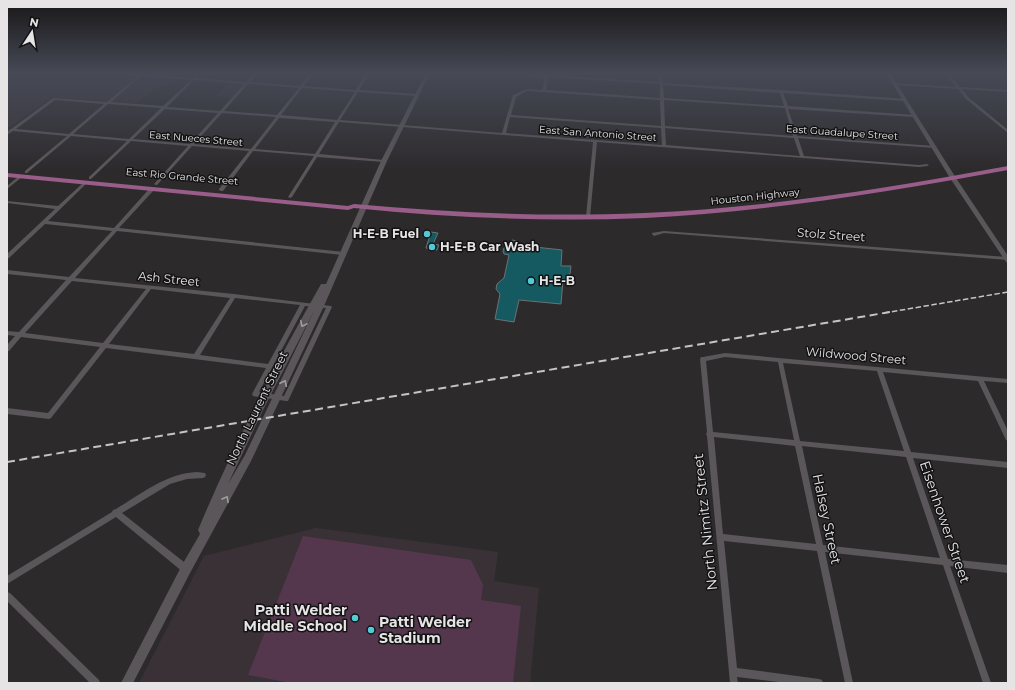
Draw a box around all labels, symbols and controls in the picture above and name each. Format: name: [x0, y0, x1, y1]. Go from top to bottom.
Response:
north arrow: [12, 12, 52, 52]
text: N: [28, 14, 40, 30]
street label: East Guadalupe Street: [786, 122, 898, 143]
street label: East San Antonio Street: [539, 123, 657, 144]
street label: East Nueces Street: [148, 128, 243, 149]
street label: East Rio Grande Street: [125, 165, 239, 188]
street label: Houston Highway: [710, 185, 801, 208]
street label: Stolz Street: [796, 225, 866, 244]
place label: H-E-B Fuel: [353, 226, 419, 241]
marker: H-E-B Fuel: [422, 229, 432, 239]
place label: H-E-B Car Wash: [440, 239, 539, 254]
marker: H-E-B Car Wash: [427, 242, 437, 252]
street label: Ash Street: [137, 268, 201, 289]
place label: H-E-B: [539, 273, 575, 288]
marker: H-E-B: [526, 276, 536, 286]
one-way arrow: [300, 320, 308, 327]
street label: Wildwood Street: [805, 344, 907, 367]
street label: North Laurent Street: [222, 348, 291, 467]
one-way arrow: [279, 379, 287, 387]
street label: North Nimitz Street: [689, 452, 721, 591]
street label: Eisenhower Street: [916, 459, 974, 586]
street label: Halsey Street: [809, 472, 845, 566]
one-way arrow: [221, 496, 228, 503]
place label: Patti Welder Middle School: [244, 601, 347, 635]
marker: Patti Welder Middle School: [350, 613, 360, 623]
place label: Patti Welder Stadium: [379, 613, 471, 647]
marker: Patti Welder Stadium: [366, 625, 376, 635]

